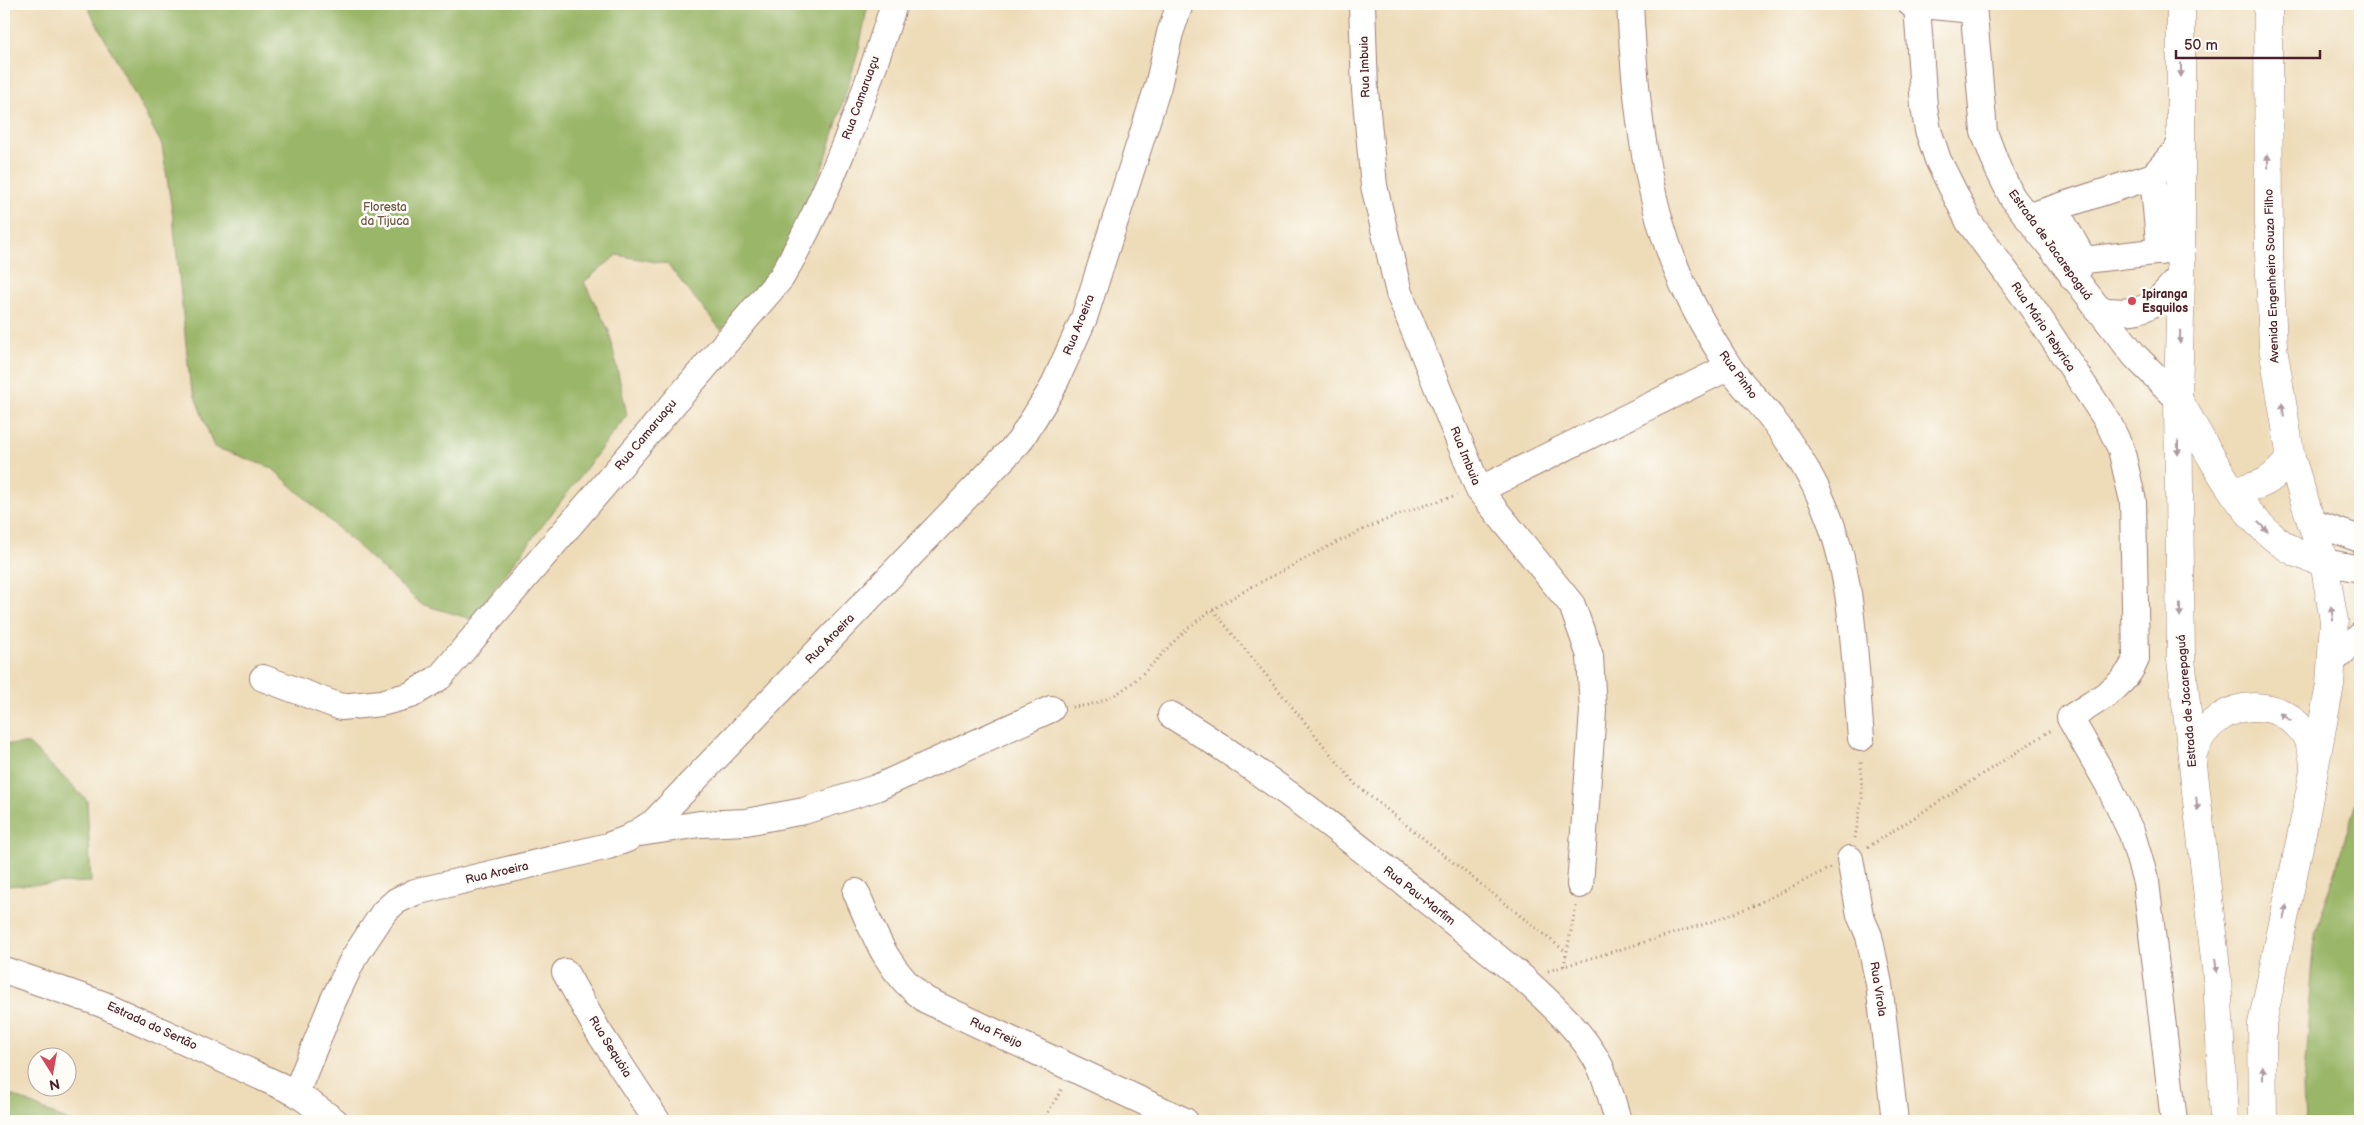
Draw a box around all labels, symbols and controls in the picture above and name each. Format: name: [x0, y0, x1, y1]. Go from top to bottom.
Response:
scale bar: [2176, 28, 2320, 60]
street label: Rua Imbuia: [1356, 36, 1374, 98]
text: 50 m: [2184, 36, 2218, 55]
street label: Rua Camaruaçu: [839, 54, 883, 142]
one-way arrow: [2177, 62, 2185, 78]
one-way arrow: [2264, 153, 2272, 169]
street label: Estrada de Jacarepaguá: [2005, 187, 2095, 303]
street label: Avenida Engenheiro Souza Filho: [2261, 188, 2283, 363]
park label: Floresta da Tijuca: [361, 200, 410, 229]
street label: Rua Mário Tebyrica: [2008, 279, 2079, 375]
place label: Ipiranga Esquilos: [2142, 287, 2188, 316]
street label: Rua Aroeira: [1060, 292, 1098, 358]
marker: Ipiranga Esquilos: [2126, 295, 2138, 307]
one-way arrow: [2176, 330, 2184, 346]
street label: Rua Pinho: [1716, 348, 1761, 402]
street label: Rua Camaruaçu: [612, 396, 680, 474]
one-way arrow: [2278, 402, 2286, 418]
street label: Rua Imbuia: [1446, 424, 1484, 488]
one-way arrow: [2174, 440, 2182, 456]
one-way arrow: [2257, 521, 2269, 533]
one-way arrow: [2176, 603, 2184, 619]
one-way arrow: [2328, 604, 2336, 620]
street label: Rua Aroeira: [802, 611, 858, 667]
street label: Estrada de Jacarepaguá: [2174, 634, 2200, 768]
one-way arrow: [2278, 712, 2292, 721]
one-way arrow: [2193, 796, 2201, 812]
street label: Rua Aroeira: [464, 858, 530, 888]
street label: Rua Pau-Marfim: [1380, 863, 1458, 929]
one-way arrow: [2281, 905, 2289, 920]
one-way arrow: [2212, 958, 2220, 974]
street label: Rua Virola: [1866, 960, 1890, 1018]
street label: Estrada do Sertão: [104, 999, 200, 1054]
street label: Rua Sequóia: [585, 1014, 635, 1081]
street label: Rua Freijo: [967, 1014, 1025, 1052]
north arrow: [28, 1048, 78, 1098]
one-way arrow: [2258, 1064, 2266, 1080]
text: N: [48, 1075, 61, 1094]

